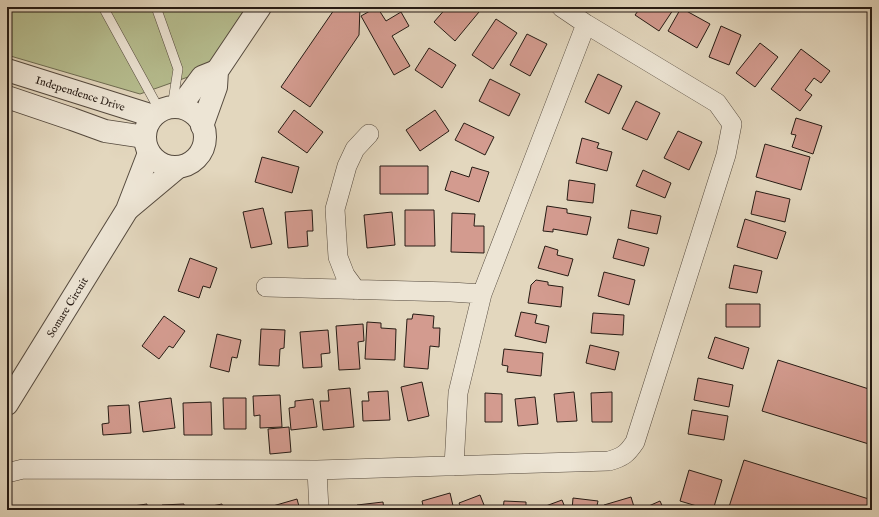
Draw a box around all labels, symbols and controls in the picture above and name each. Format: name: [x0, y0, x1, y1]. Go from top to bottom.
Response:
street label: Independence Drive: [34, 73, 127, 115]
street label: Somare Circuit: [44, 275, 92, 340]

